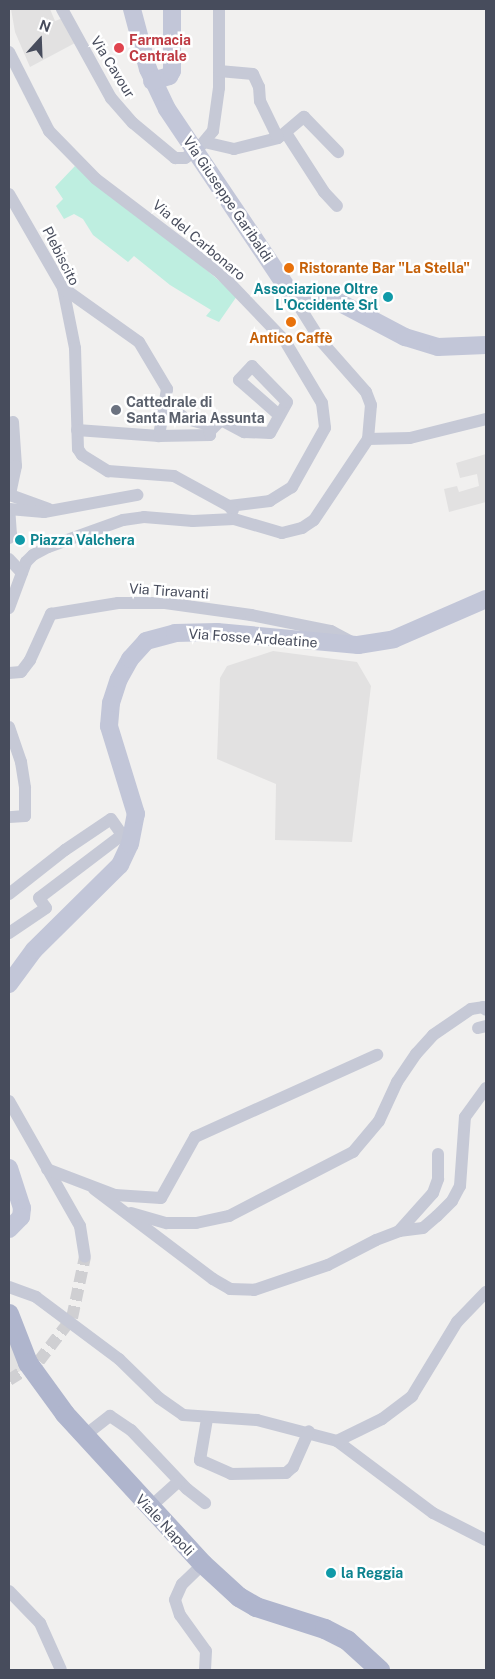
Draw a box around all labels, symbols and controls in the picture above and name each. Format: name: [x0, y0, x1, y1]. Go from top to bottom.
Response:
north arrow: [15, 15, 65, 65]
text: N: [37, 17, 53, 35]
place label: Farmacia Centrale: [129, 32, 191, 64]
street label: Via Cavour: [87, 33, 139, 101]
marker: Farmacia Centrale: [113, 42, 125, 54]
street label: Via Giuseppe Garibaldi: [180, 133, 276, 265]
street label: Via del Carbonaro: [149, 196, 249, 284]
street label: Plebiscito: [39, 224, 83, 288]
place label: Ristorante Bar "La Stella": [299, 260, 470, 276]
marker: Ristorante Bar "La Stella": [283, 262, 295, 274]
place label: Associazione Oltre L'Occidente Srl: [254, 281, 378, 314]
marker: Associazione Oltre L'Occidente Srl: [382, 291, 394, 303]
marker: Antico Caffè: [285, 316, 297, 328]
place label: Antico Caffè: [249, 330, 333, 346]
place label: Cattedrale di Santa Maria Assunta: [126, 394, 265, 427]
marker: Cattedrale di Santa Maria Assunta: [110, 404, 122, 416]
place label: Piazza Valchera: [30, 532, 135, 548]
marker: Piazza Valchera: [14, 534, 26, 546]
street label: Via Tiravanti: [129, 580, 209, 602]
street label: Via Fosse Ardeatine: [188, 625, 318, 651]
street label: Viale Napoli: [132, 1491, 198, 1559]
place label: la Reggia: [341, 1565, 403, 1581]
marker: la Reggia: [325, 1567, 337, 1579]

